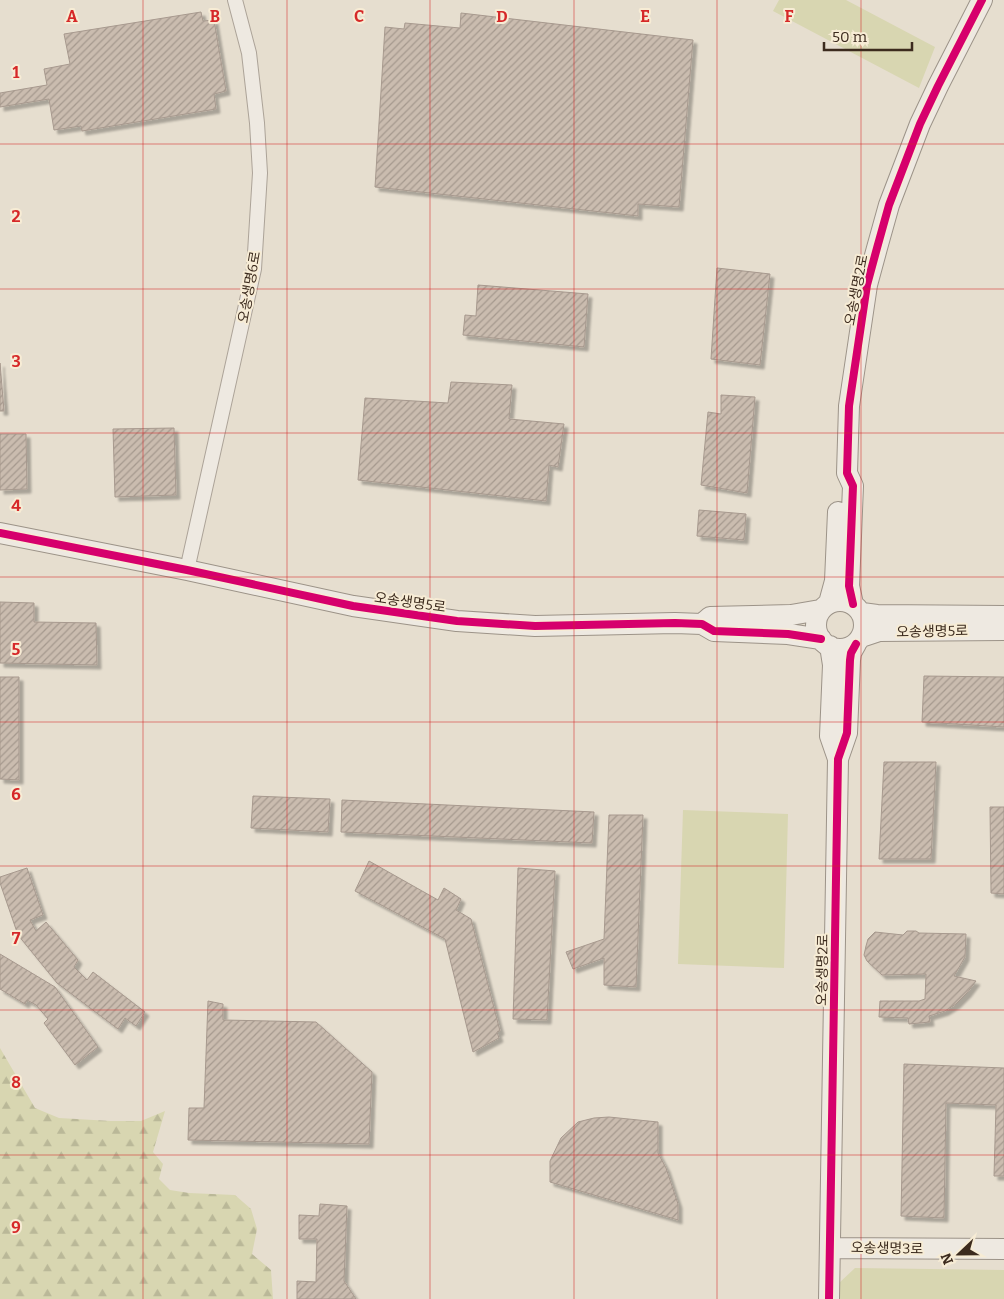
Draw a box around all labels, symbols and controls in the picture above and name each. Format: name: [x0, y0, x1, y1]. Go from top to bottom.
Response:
text: A: [66, 7, 78, 26]
text: B: [210, 7, 220, 26]
text: C: [354, 7, 364, 26]
text: D: [496, 7, 508, 26]
text: E: [640, 7, 650, 26]
text: F: [785, 7, 794, 26]
scale bar: [824, 20, 912, 52]
text: 50 m: [832, 28, 868, 46]
text: 1: [13, 63, 20, 82]
text: 2: [11, 207, 21, 226]
street label: 오송생명6로: [235, 250, 264, 324]
street label: 오송생명2로: [841, 253, 872, 327]
text: 3: [11, 352, 21, 371]
text: 4: [11, 496, 21, 515]
street label: 오송생명5로: [373, 589, 447, 616]
street label: 오송생명5로: [896, 622, 968, 641]
text: 5: [12, 640, 21, 659]
text: 6: [11, 785, 21, 804]
text: 7: [12, 929, 21, 948]
street label: 오송생명2로: [813, 934, 832, 1006]
text: 8: [11, 1073, 21, 1092]
text: 9: [11, 1218, 21, 1237]
north arrow: [934, 1229, 984, 1279]
street label: 오송생명3로: [851, 1239, 923, 1258]
text: N: [937, 1250, 957, 1267]

